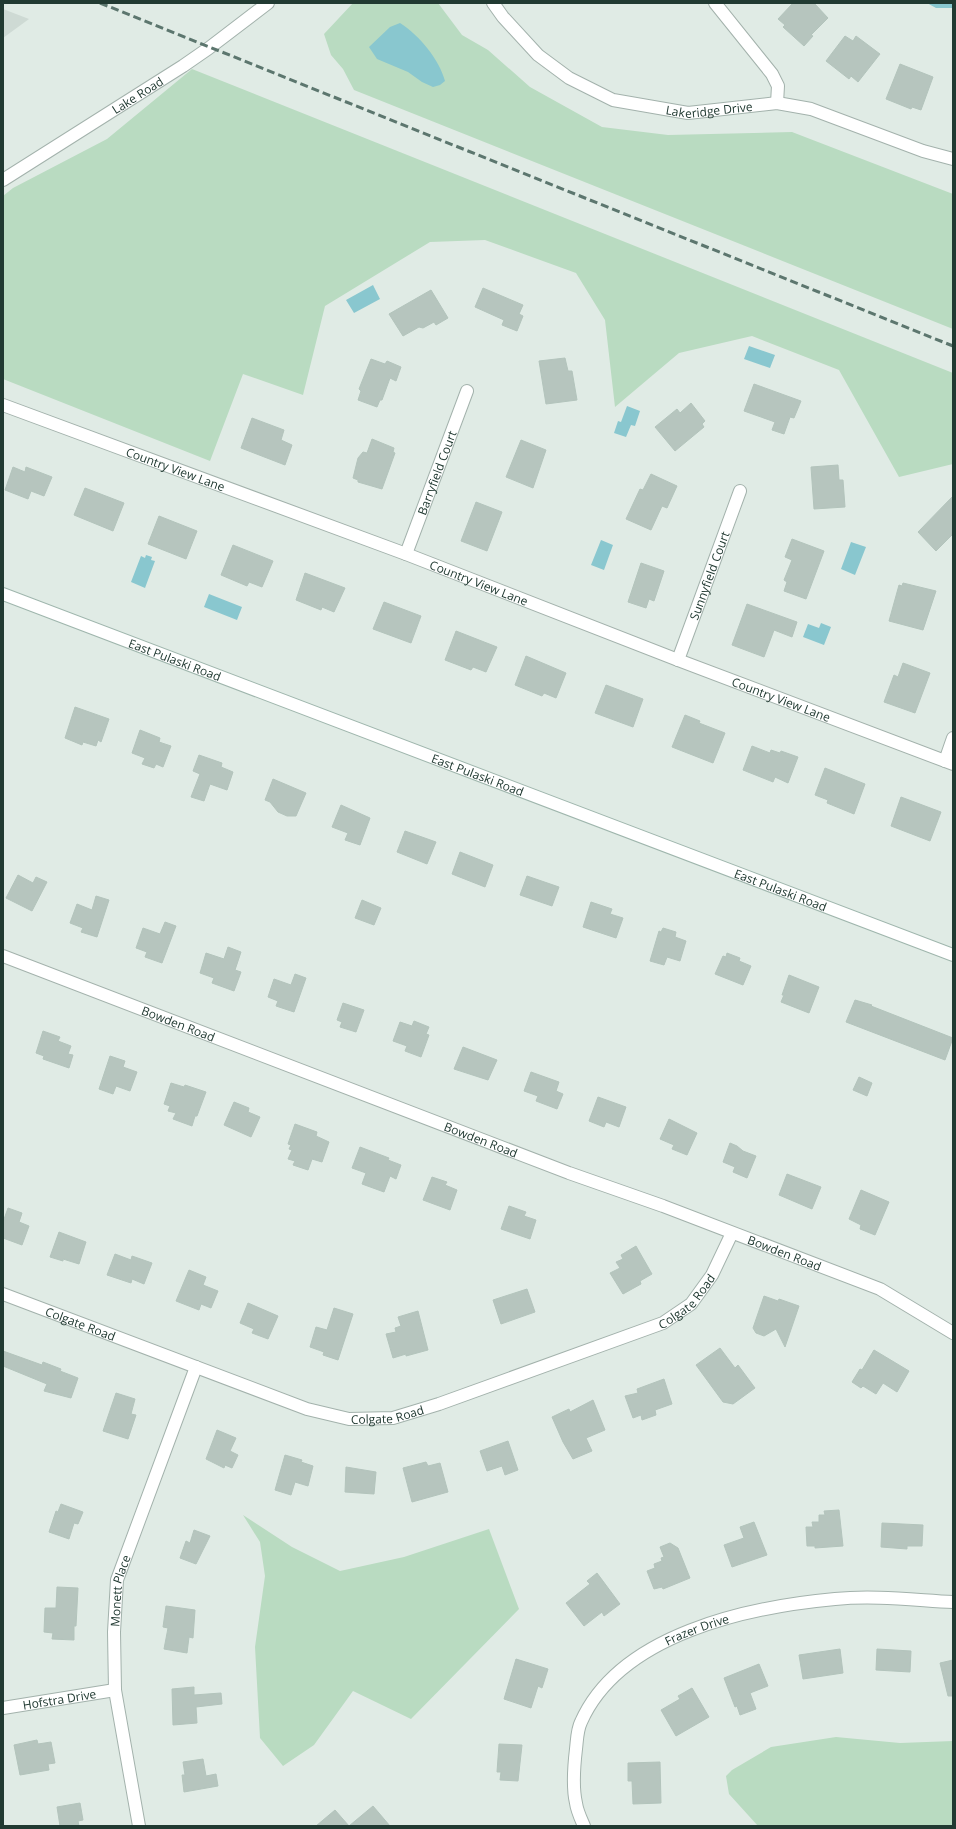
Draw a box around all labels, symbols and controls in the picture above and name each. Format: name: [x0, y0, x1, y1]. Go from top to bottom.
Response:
street label: Lake Road: [108, 72, 166, 118]
street label: Lakeridge Drive: [665, 97, 754, 122]
street label: Barryfield Court: [413, 428, 460, 517]
street label: Country View Lane: [124, 443, 228, 495]
street label: Sunnyfield Court: [685, 529, 733, 622]
street label: Country View Lane: [427, 556, 531, 609]
street label: East Pulaski Road: [126, 634, 224, 685]
street label: Country View Lane: [730, 673, 833, 726]
street label: East Pulaski Road: [429, 749, 526, 800]
street label: East Pulaski Road: [732, 864, 829, 915]
street label: Bowden Road: [139, 1001, 218, 1045]
street label: Bowden Road: [442, 1117, 520, 1161]
street label: Bowden Road: [745, 1231, 824, 1274]
street label: Colgate Road: [656, 1270, 719, 1332]
street label: Colgate Road: [43, 1302, 118, 1344]
street label: Colgate Road: [351, 1401, 426, 1427]
street label: Monett Place: [106, 1552, 134, 1627]
street label: Frazer Drive: [662, 1609, 731, 1649]
street label: Hofstra Drive: [21, 1685, 98, 1713]

